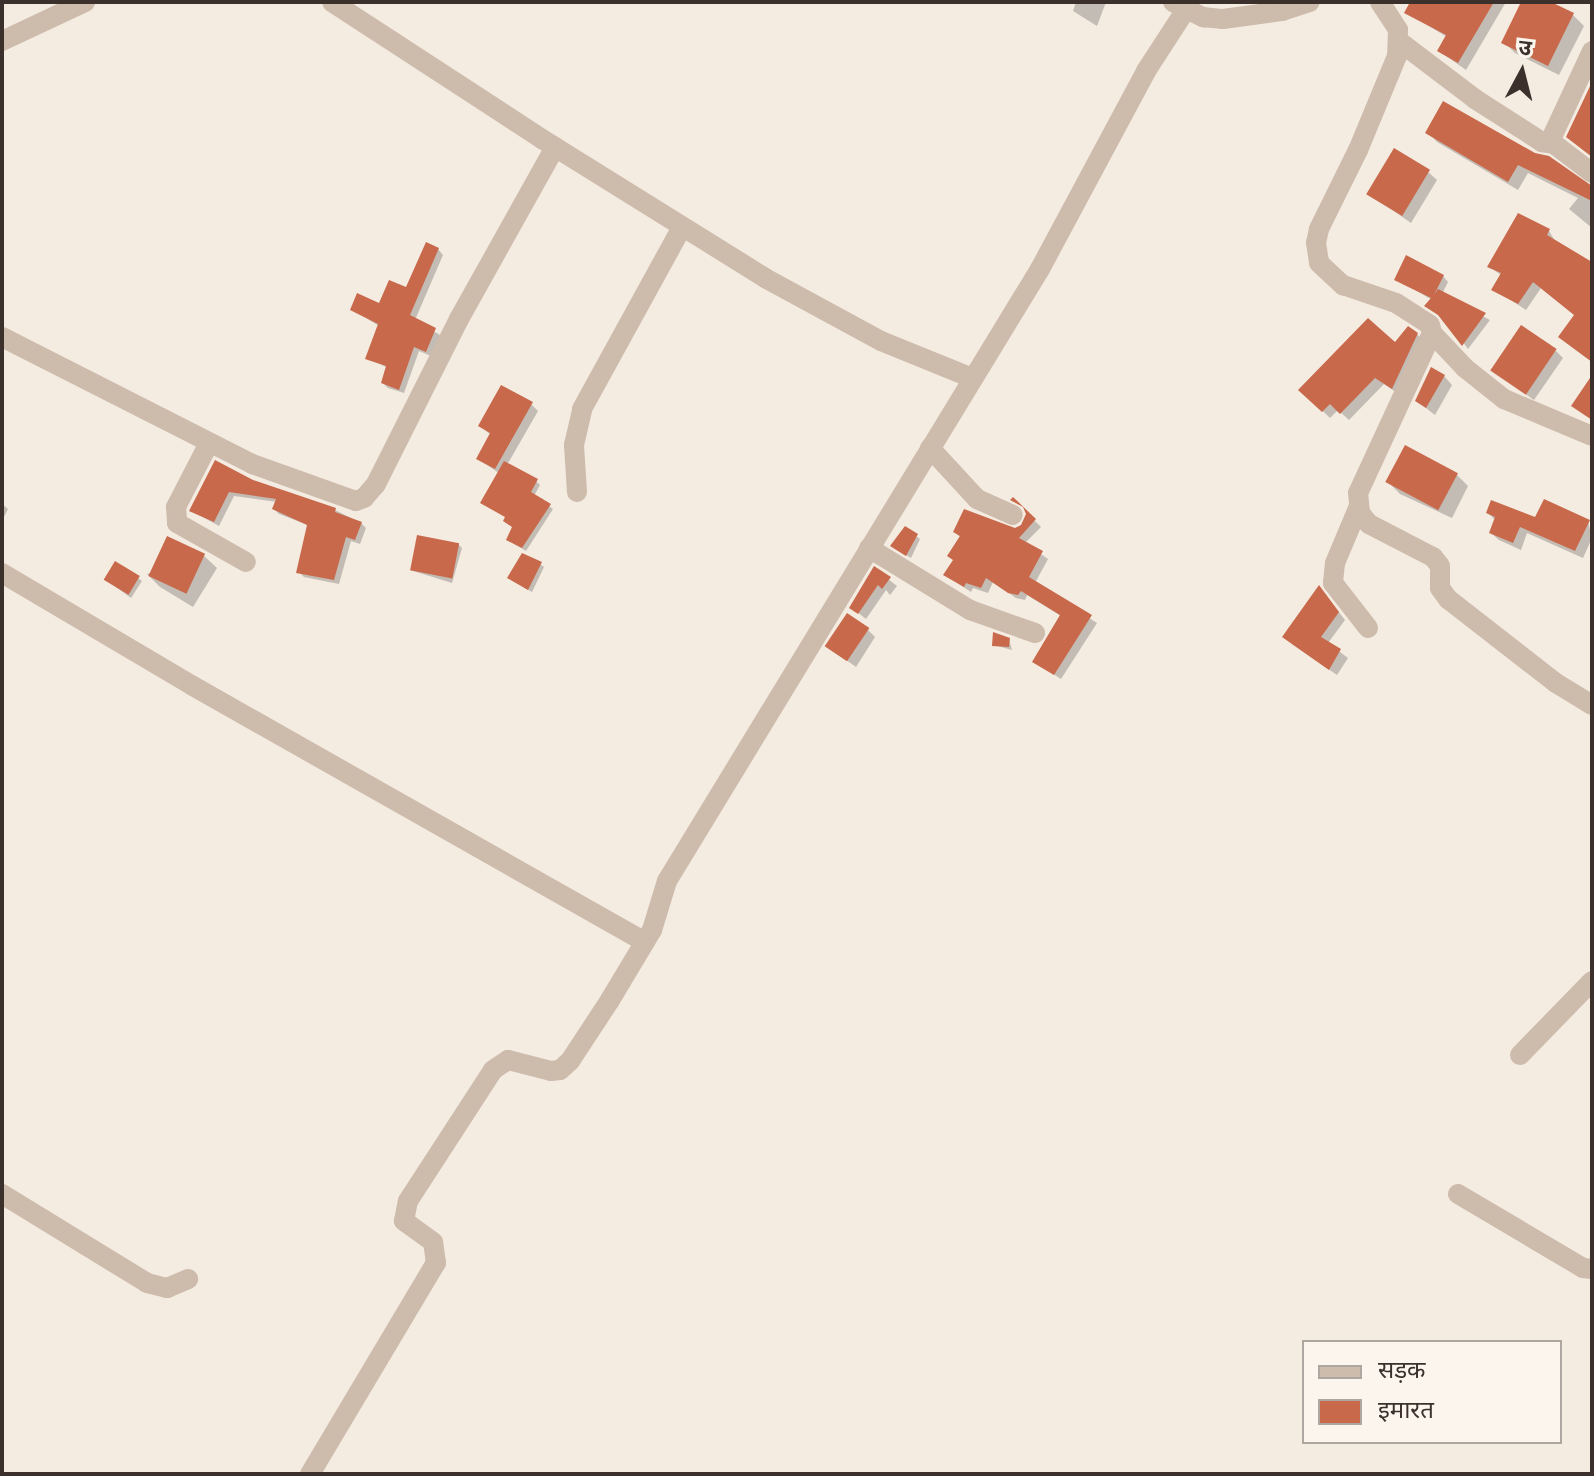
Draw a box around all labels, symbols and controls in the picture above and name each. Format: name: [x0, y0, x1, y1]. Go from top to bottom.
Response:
north arrow: [1482, 32, 1562, 112]
text: उ: [1517, 34, 1533, 61]
legend: [1302, 1340, 1562, 1444]
text: सड़क: [1378, 1356, 1426, 1383]
text: इमारत: [1378, 1396, 1434, 1423]

